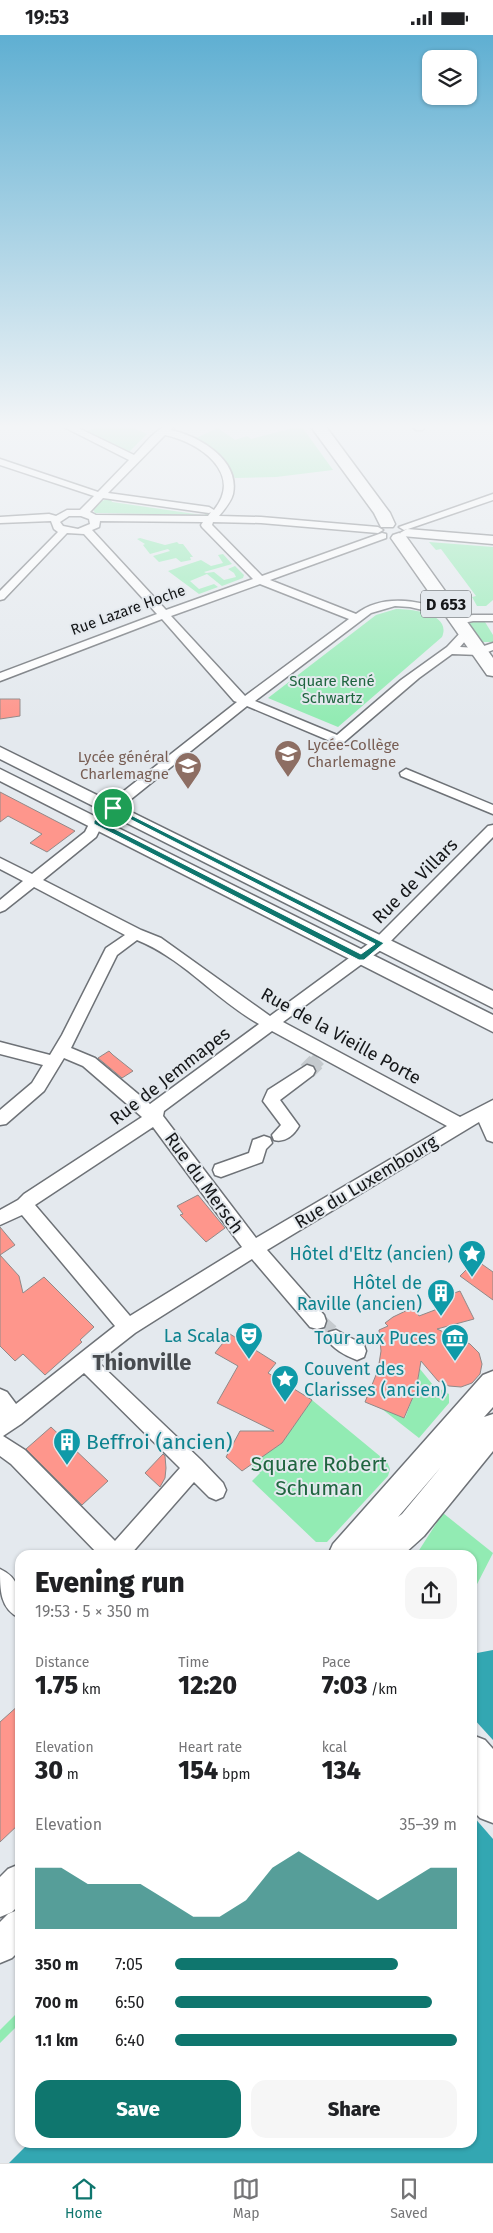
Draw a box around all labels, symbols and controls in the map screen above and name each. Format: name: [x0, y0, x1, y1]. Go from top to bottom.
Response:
text: 19:53: [25, 6, 69, 29]
map controls: [422, 50, 477, 105]
button: layers: [422, 50, 477, 105]
street label: Rue Lazare Hoche: [68, 581, 188, 639]
road number: D 653: [421, 591, 471, 617]
park label: Square René Schwartz: [289, 672, 375, 707]
place label: Lycée-Collège Charlemagne: [307, 736, 400, 771]
school or university icon: Lycée-Collège Charlemagne: [273, 739, 303, 778]
place label: Lycée général Charlemagne: [78, 748, 170, 783]
school or university icon: Lycée général Charlemagne: [173, 751, 203, 790]
pin: [92, 787, 134, 829]
icon: arrive: [99, 794, 127, 822]
street label: Rue de Villars: [368, 834, 462, 928]
street label: Rue de la Vieille Porte: [257, 983, 425, 1089]
street label: Rue de Jemmapes: [106, 1022, 234, 1130]
street label: Rue du Mersch: [160, 1128, 248, 1238]
street label: Rue du Luxembourg: [291, 1130, 442, 1233]
place icon: Hôtel d'Eltz (ancien): [457, 1239, 487, 1278]
place label: Hôtel d'Eltz (ancien): [290, 1243, 453, 1265]
place label: Hôtel de Raville (ancien): [297, 1272, 422, 1315]
building icon: Hôtel de Raville (ancien): [426, 1278, 456, 1317]
theatre icon: La Scala: [234, 1321, 264, 1360]
museum icon: Tour aux Puces: [440, 1323, 470, 1362]
place label: La Scala: [164, 1325, 230, 1347]
place label: Tour aux Puces: [314, 1327, 436, 1349]
district label: Thionville: [93, 1349, 191, 1376]
place label: Couvent des Clarisses (ancien): [304, 1358, 447, 1401]
place icon: Couvent des Clarisses (ancien): [270, 1364, 300, 1403]
building icon: Beffroi (ancien): [52, 1427, 82, 1466]
place label: Beffroi (ancien): [86, 1429, 233, 1455]
park label: Square Robert Schuman: [251, 1451, 388, 1501]
text: Evening run: [35, 1566, 185, 1599]
button: share: [405, 1567, 457, 1619]
text: 19:53 · 5 × 350 m: [35, 1602, 150, 1621]
text: Distance: [35, 1654, 89, 1671]
text: Time: [178, 1654, 209, 1671]
text: Pace: [322, 1654, 351, 1671]
text: 1.75: [35, 1671, 78, 1701]
text: 12:20: [178, 1671, 237, 1701]
text: 7:03: [322, 1671, 367, 1701]
text: km: [78, 1681, 101, 1698]
text: /km: [367, 1681, 397, 1698]
text: Elevation: [35, 1739, 94, 1756]
text: Heart rate: [178, 1739, 242, 1756]
text: kcal: [322, 1739, 347, 1756]
text: 30: [35, 1756, 63, 1786]
text: 154: [178, 1756, 218, 1786]
text: 134: [322, 1756, 361, 1786]
text: m: [63, 1766, 79, 1783]
text: bpm: [218, 1766, 251, 1783]
text: Elevation: [35, 1815, 102, 1834]
text: 35–39 m: [399, 1815, 457, 1834]
text: 350 m: [35, 1955, 79, 1974]
text: 7:05: [115, 1955, 143, 1974]
text: 700 m: [35, 1993, 78, 2012]
text: 6:50: [115, 1993, 144, 2012]
text: 1.1 km: [35, 2031, 78, 2050]
text: 6:40: [115, 2031, 145, 2050]
button: Save: [35, 2080, 241, 2138]
button: Share: [251, 2080, 457, 2138]
tab: Home: [65, 2175, 102, 2222]
tab: Map: [232, 2175, 260, 2222]
tab: Saved: [390, 2175, 428, 2222]

